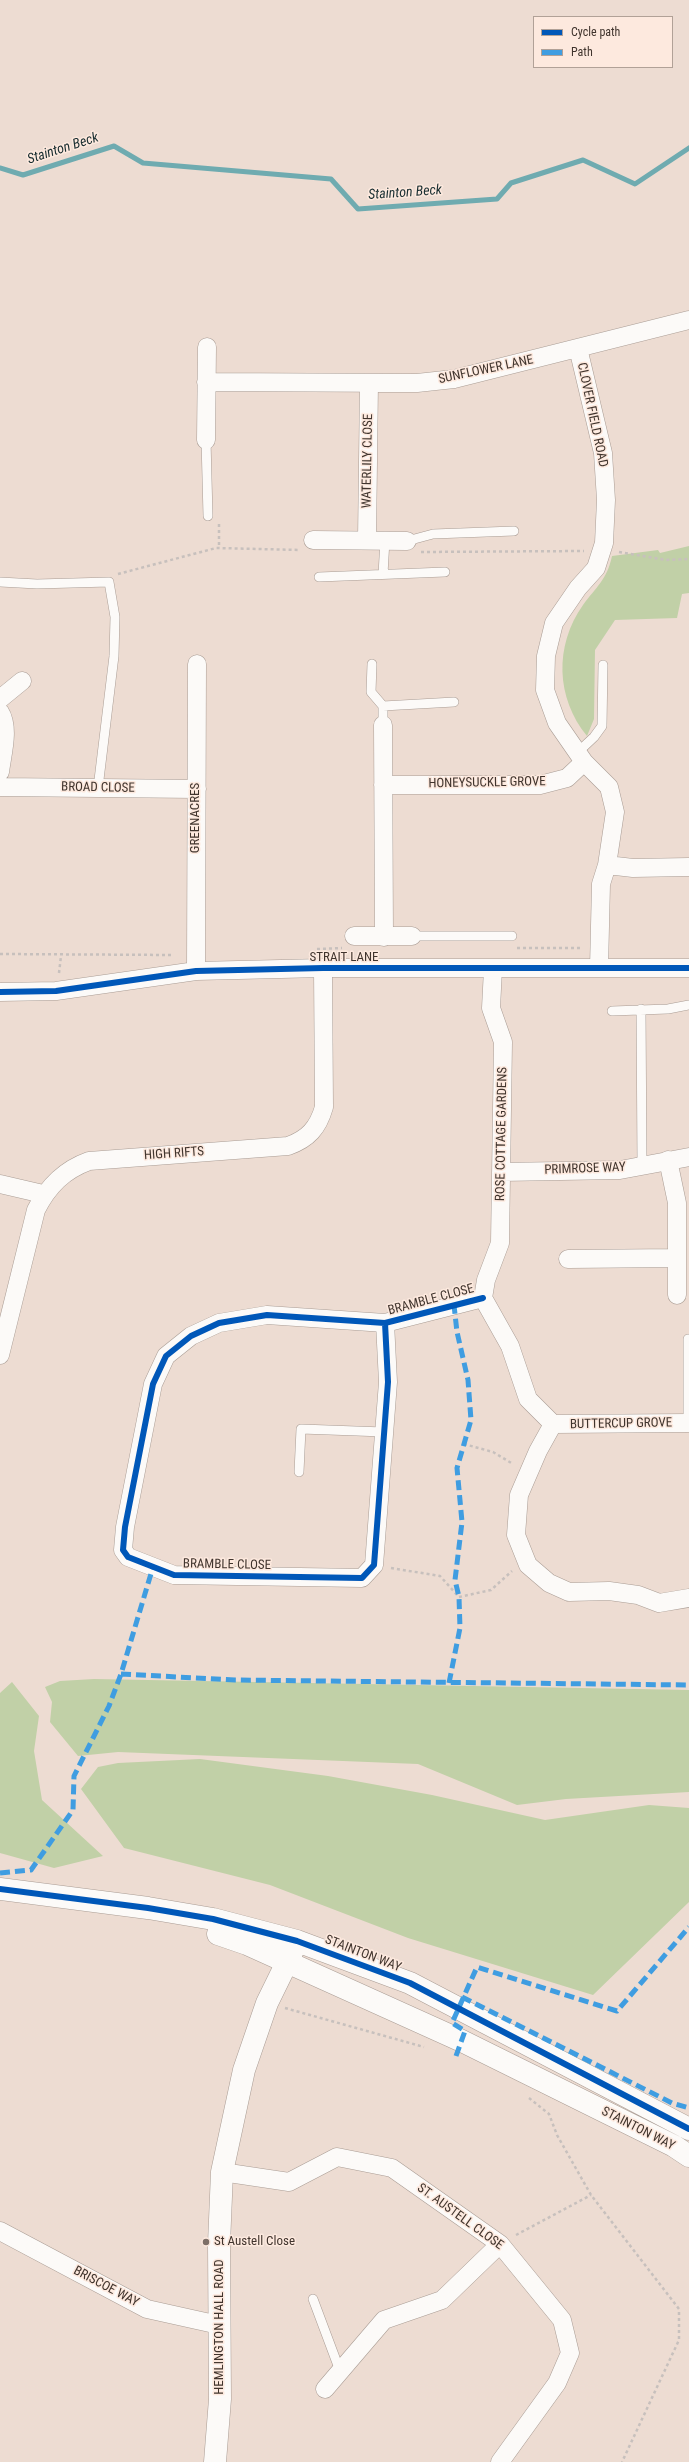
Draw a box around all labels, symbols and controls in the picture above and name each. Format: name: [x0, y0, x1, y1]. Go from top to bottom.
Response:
legend: [533, 16, 673, 68]
text: Cycle path: [571, 25, 620, 39]
text: Path: [571, 45, 593, 59]
water label: Stainton Beck: [25, 130, 101, 168]
water label: Stainton Beck: [368, 182, 442, 204]
street label: SUNFLOWER LANE: [437, 352, 535, 388]
street label: CLOVER FIELD ROAD: [573, 361, 611, 469]
street label: WATERLILY CLOSE: [359, 414, 377, 508]
street label: HONEYSUCKLE GROVE: [428, 774, 546, 792]
street label: BROAD CLOSE: [61, 780, 135, 796]
street label: GREENACRES: [188, 783, 204, 853]
street label: STRAIT LANE: [309, 950, 379, 966]
street label: ROSE COTTAGE GARDENS: [493, 1067, 511, 1201]
street label: HIGH RIFTS: [144, 1144, 204, 1164]
street label: PRIMROSE WAY: [544, 1160, 626, 1178]
street label: BRAMBLE CLOSE: [386, 1281, 476, 1319]
street label: BUTTERCUP GROVE: [570, 1415, 672, 1433]
street label: BRAMBLE CLOSE: [183, 1556, 271, 1574]
street label: STAINTON WAY: [323, 1932, 403, 1976]
street label: STAINTON WAY: [599, 2104, 677, 2154]
street label: ST. AUSTELL CLOSE: [414, 2181, 506, 2253]
place label: St Austell Close: [214, 2234, 295, 2250]
marker: St Austell Close: [201, 2237, 211, 2247]
street label: HEMLINGTON HALL ROAD: [212, 2259, 228, 2395]
street label: BRISCOE WAY: [71, 2263, 141, 2311]

